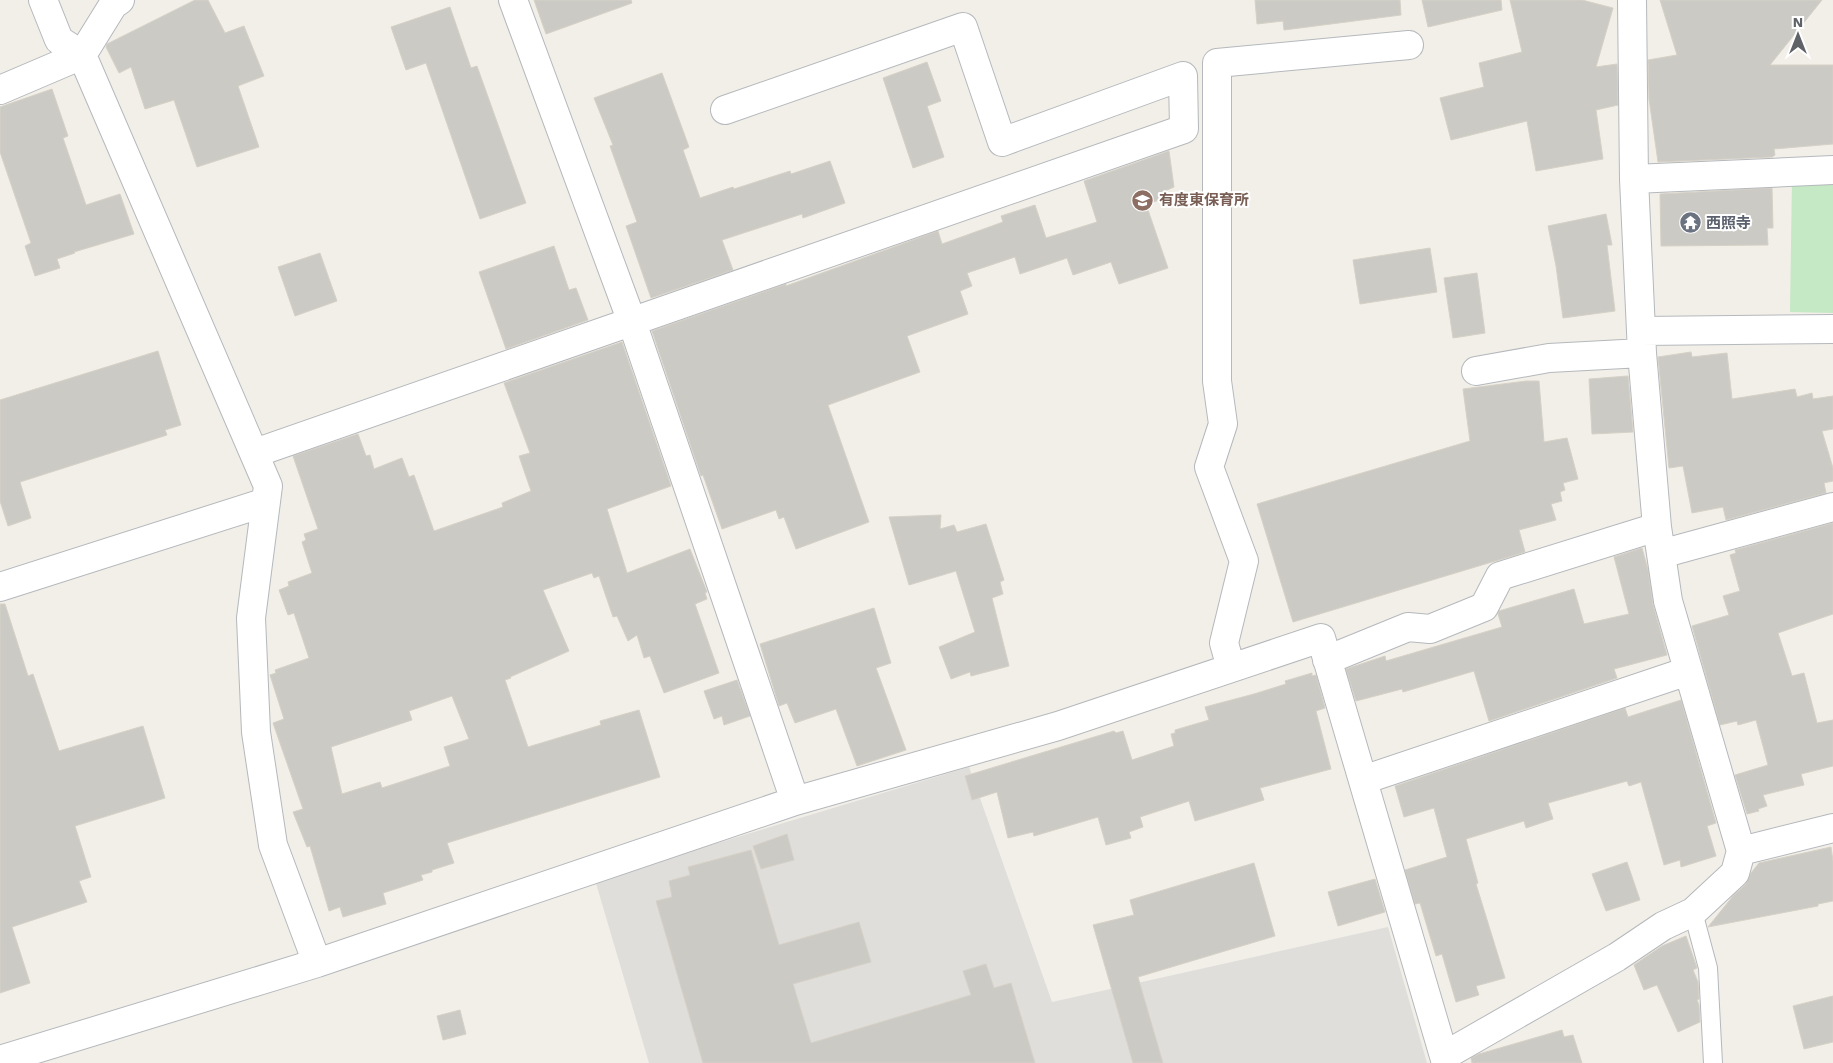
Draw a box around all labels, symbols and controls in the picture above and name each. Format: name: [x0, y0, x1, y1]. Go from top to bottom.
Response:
north arrow: [1773, 10, 1823, 60]
text: N: [1793, 14, 1803, 30]
school or university icon: 有度東保育所: [1131, 188, 1155, 212]
place label: 有度東保育所: [1159, 191, 1249, 209]
temple icon: 西照寺: [1678, 211, 1702, 235]
place label: 西照寺: [1706, 214, 1751, 232]

